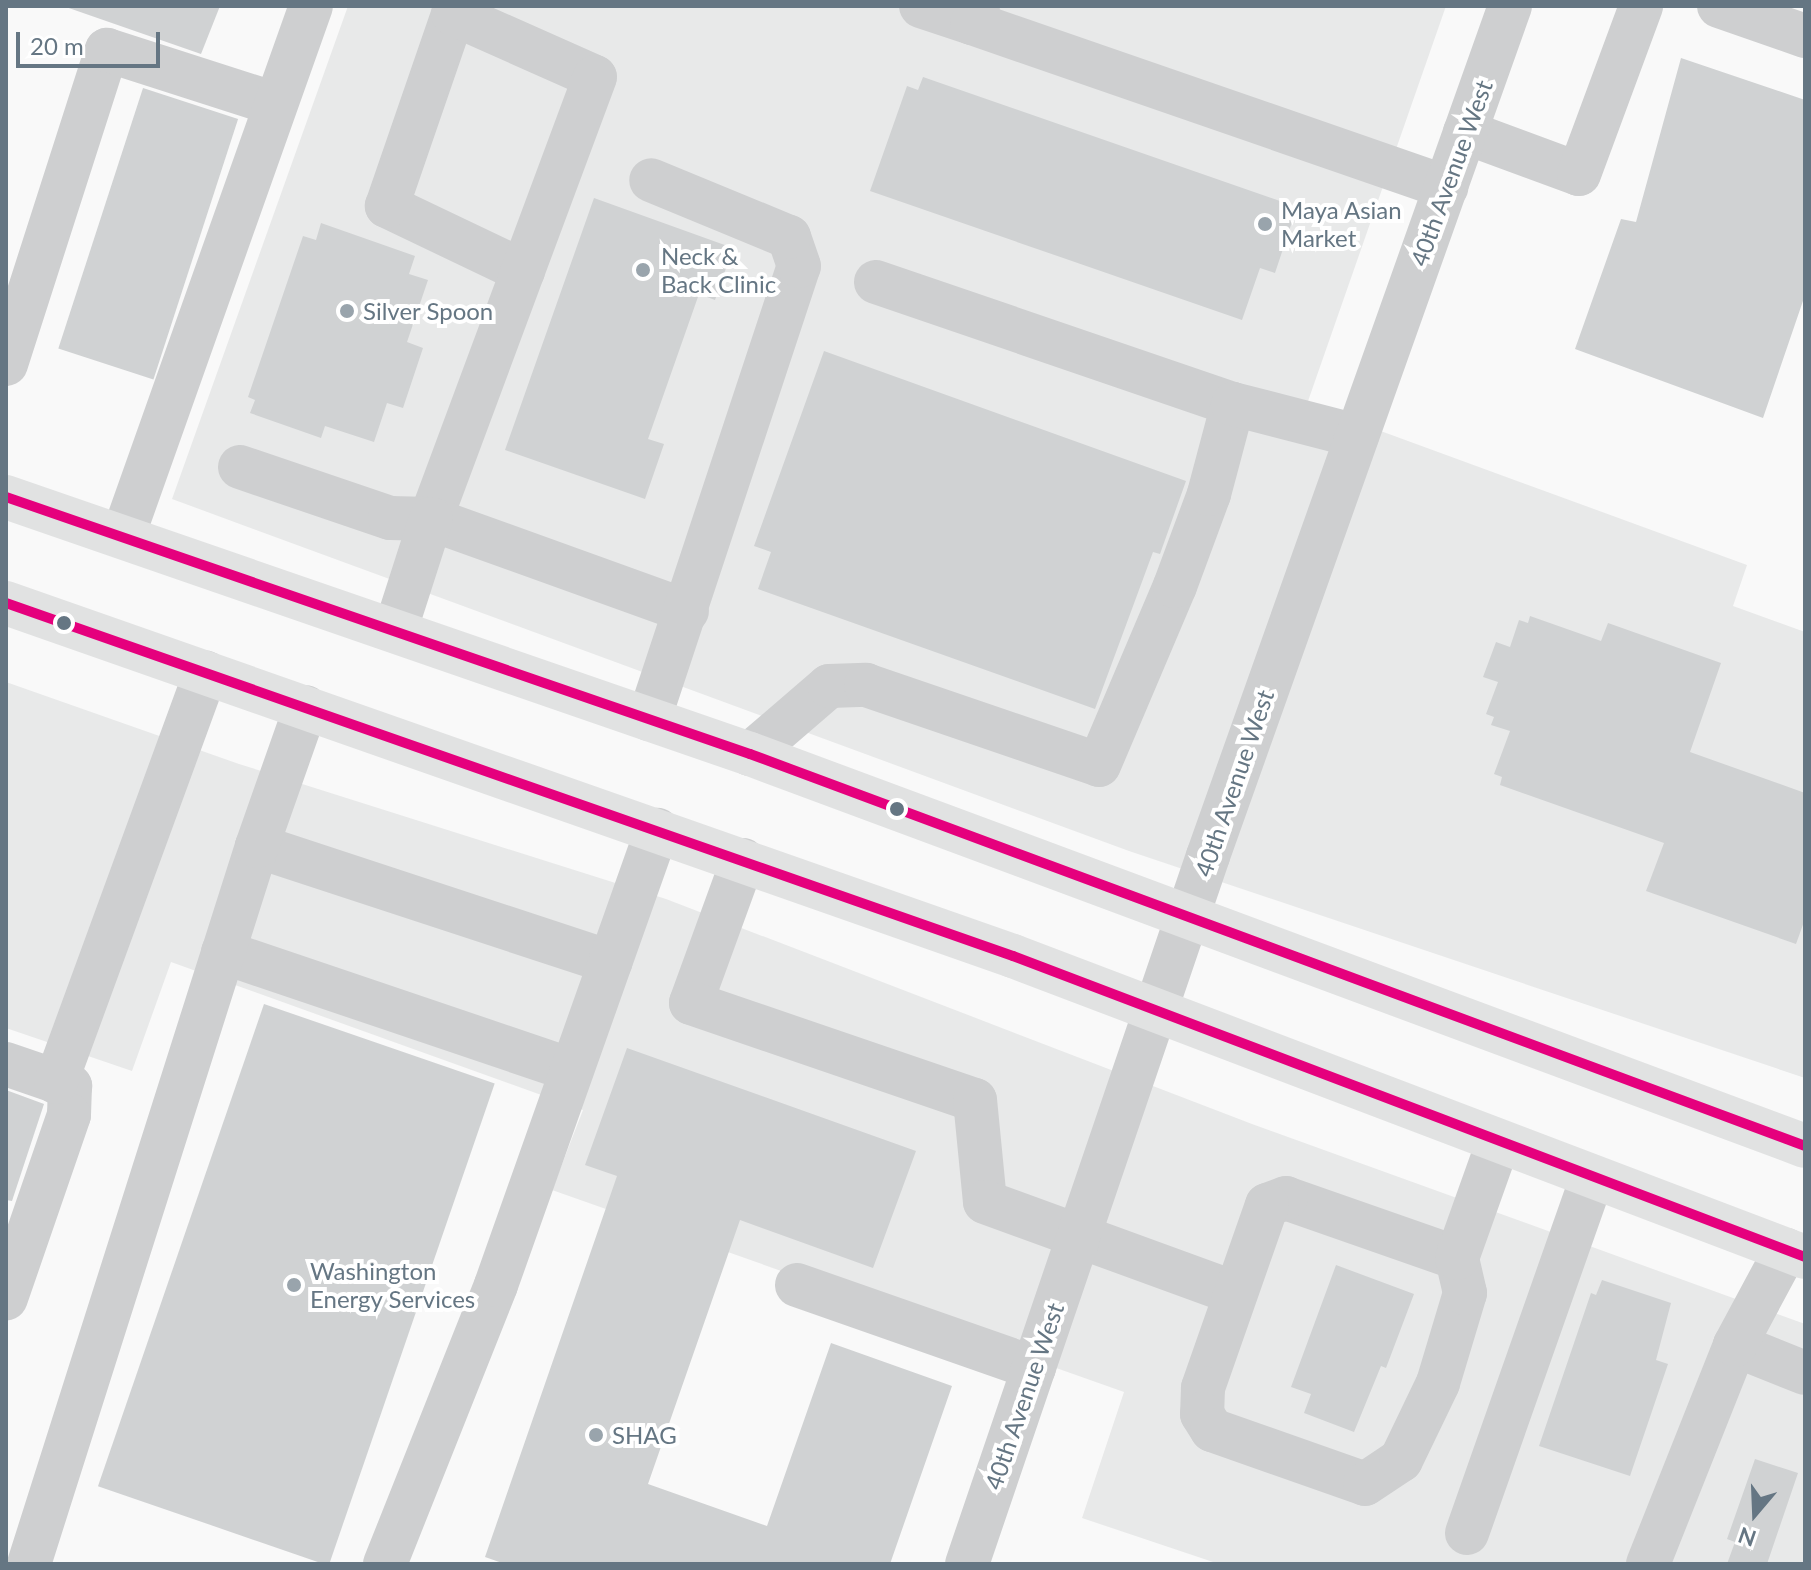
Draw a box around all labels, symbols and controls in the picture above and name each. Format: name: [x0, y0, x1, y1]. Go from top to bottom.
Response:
scale bar: [20, 16, 164, 66]
text: 20 m: [30, 31, 84, 60]
street label: 40th Avenue West: [1404, 76, 1498, 270]
place label: Maya Asian Market: [1281, 196, 1402, 252]
marker: Maya Asian Market: [1256, 215, 1274, 233]
place label: Neck & Back Clinic: [661, 242, 776, 298]
marker: Neck & Back Clinic: [632, 259, 654, 281]
place label: Silver Spoon: [363, 297, 494, 325]
marker: Silver Spoon: [338, 302, 356, 320]
unlabelled marker: [56, 615, 72, 631]
street label: 40th Avenue West: [1188, 685, 1280, 881]
unlabelled marker: [889, 801, 905, 817]
place label: Washington Energy Services: [310, 1257, 476, 1313]
marker: Washington Energy Services: [285, 1276, 303, 1294]
street label: 40th Avenue West: [978, 1298, 1070, 1494]
place label: SHAG: [612, 1421, 677, 1449]
marker: SHAG: [587, 1426, 605, 1444]
north arrow: [1715, 1474, 1795, 1554]
text: N: [1735, 1522, 1759, 1553]

